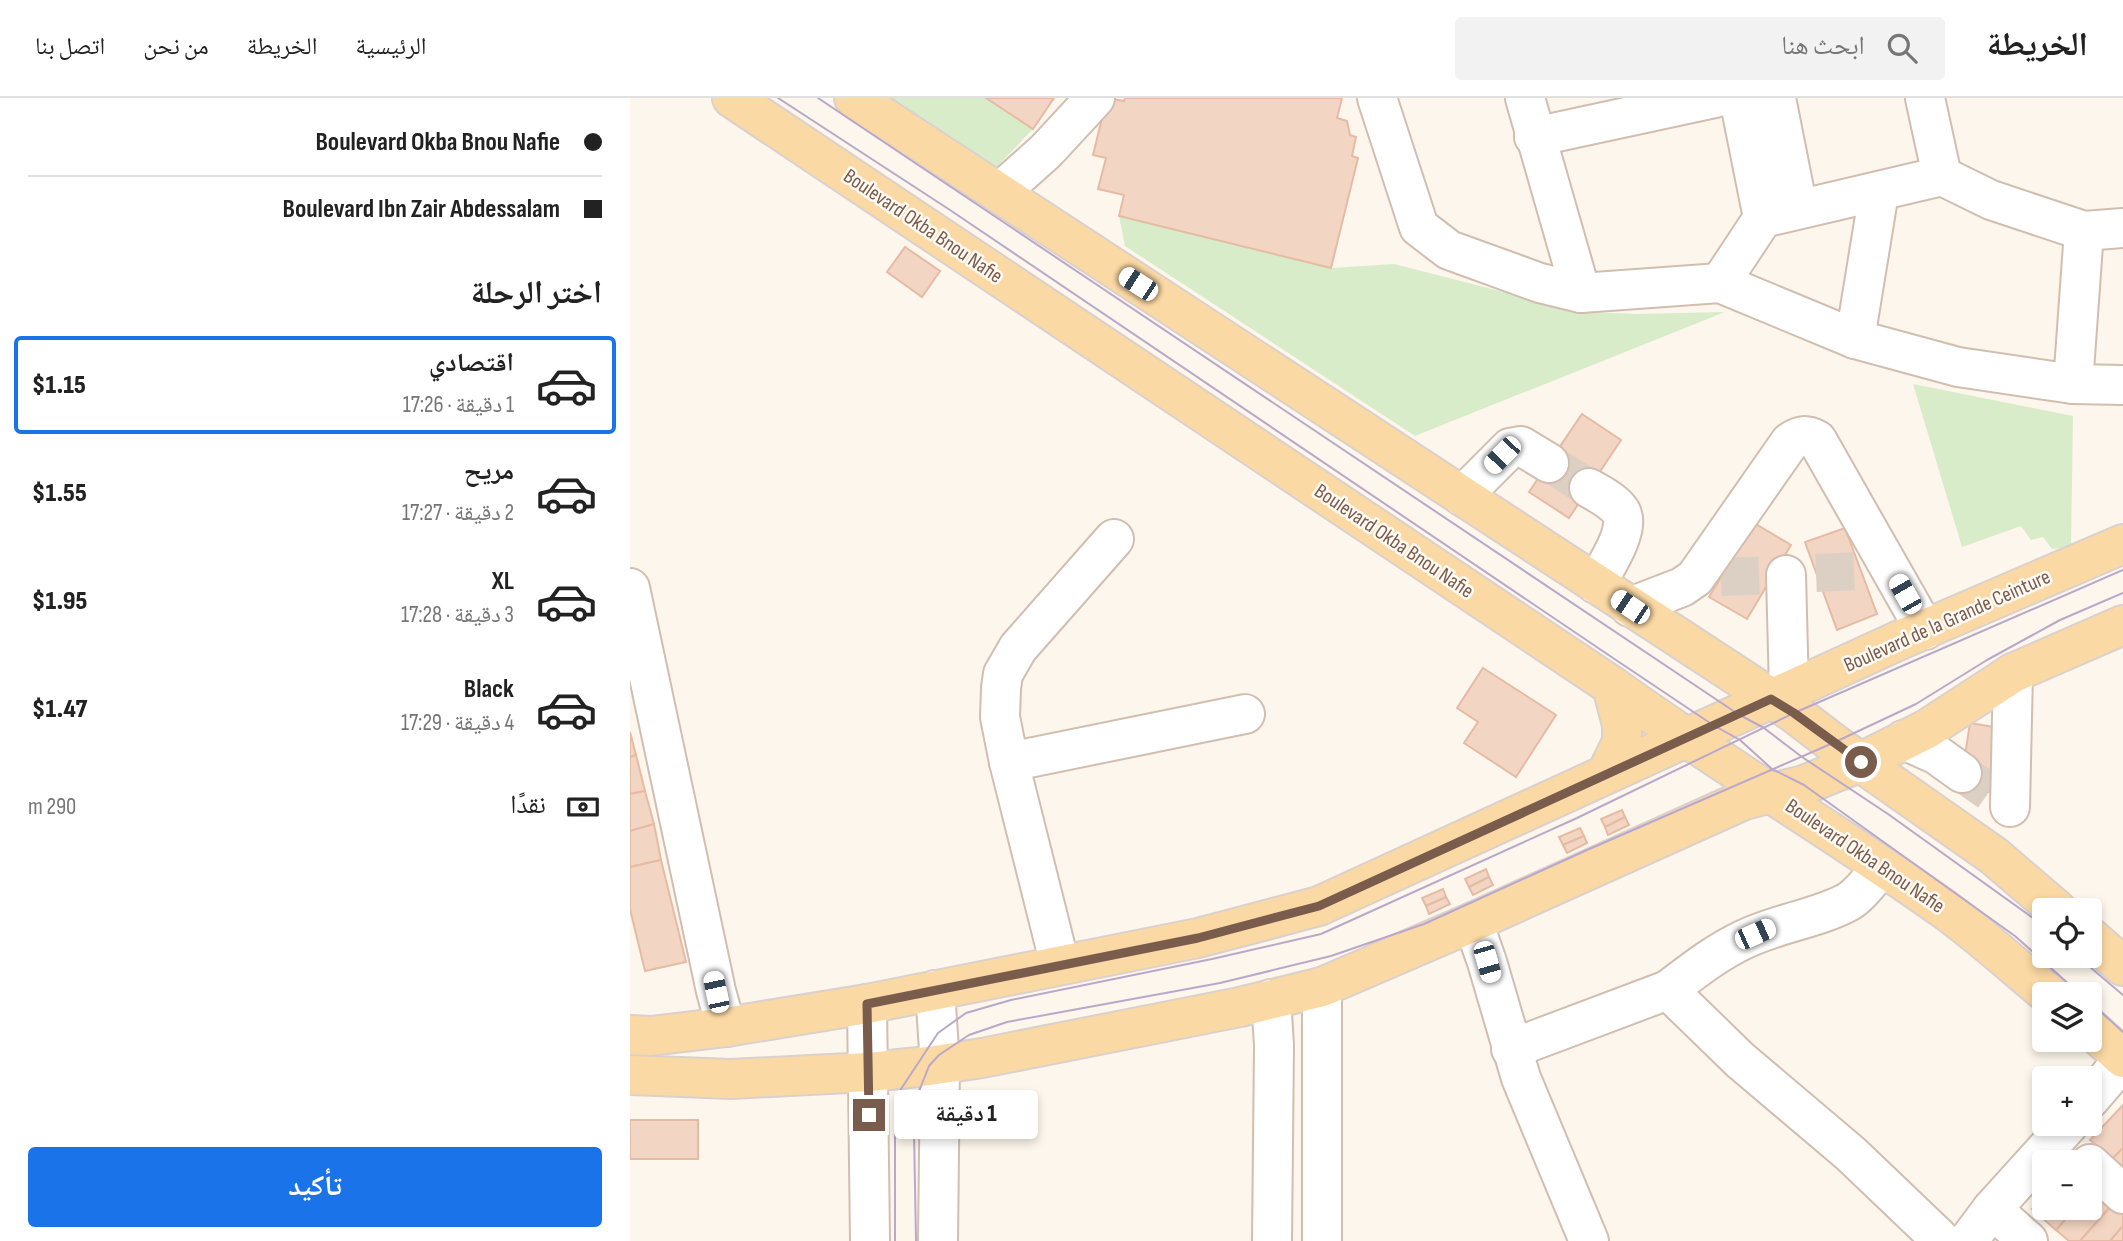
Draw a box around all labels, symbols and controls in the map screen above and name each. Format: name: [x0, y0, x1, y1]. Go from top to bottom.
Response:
search box: [1455, 17, 1945, 80]
text: الخريطة: [1987, 25, 2088, 65]
icon: search: [1883, 29, 1921, 67]
text: ابحث هنا: [1781, 31, 1865, 62]
text: اتصل بنا: [35, 32, 105, 61]
text: من نحن: [143, 32, 209, 61]
text: الخريطة: [247, 32, 317, 61]
text: الرئيسية: [355, 32, 427, 61]
text: Boulevard Okba Bnou Nafie: [315, 127, 560, 158]
street label: Boulevard Okba Bnou Nafie: [839, 163, 1007, 289]
text: Boulevard Ibn Zair Abdessalam: [283, 194, 560, 225]
car: [1115, 264, 1162, 304]
text: اختر الرحلة: [471, 274, 602, 313]
text: اقتصادي: [429, 348, 514, 379]
icon: car: [535, 354, 598, 417]
text: $1.15: [32, 370, 86, 401]
text: 1 دقيقة · 17:26: [403, 391, 514, 419]
car: [1480, 433, 1525, 477]
text: مريح: [464, 456, 514, 487]
icon: car: [535, 462, 598, 525]
text: $1.55: [32, 478, 87, 509]
street label: Boulevard Okba Bnou Nafie: [1310, 478, 1478, 604]
text: 2 دقيقة · 17:27: [402, 499, 514, 527]
street label: Boulevard de la Grande Ceinture: [1840, 564, 2054, 678]
text: XL: [492, 566, 514, 597]
icon: car: [535, 570, 598, 633]
car: [1886, 571, 1925, 617]
text: $1.95: [32, 586, 87, 617]
car: [1607, 587, 1654, 627]
text: 3 دقيقة · 17:28: [401, 601, 514, 629]
text: Black: [464, 674, 514, 705]
icon: car: [535, 678, 598, 741]
text: $1.47: [32, 694, 87, 725]
text: 4 دقيقة · 17:29: [401, 709, 514, 737]
route start: [1845, 746, 1877, 778]
icon: cash: [564, 788, 602, 826]
text: نقدًا: [510, 790, 546, 821]
text: 290 m: [28, 793, 76, 821]
street label: Boulevard Okba Bnou Nafie: [1781, 793, 1949, 919]
map controls: [2032, 898, 2102, 1220]
button: locate: [2032, 898, 2102, 968]
car: [1732, 916, 1779, 952]
car: [1472, 939, 1503, 985]
car: [702, 969, 731, 1015]
button: layers: [2032, 982, 2102, 1052]
button: +: [2032, 1066, 2102, 1136]
callout: 1 دقيقة: [894, 1090, 1037, 1140]
route end: [853, 1099, 885, 1131]
text: 1 دقيقة: [935, 1100, 997, 1128]
button: تأكيد: [28, 1147, 602, 1227]
button: −: [2032, 1150, 2102, 1220]

